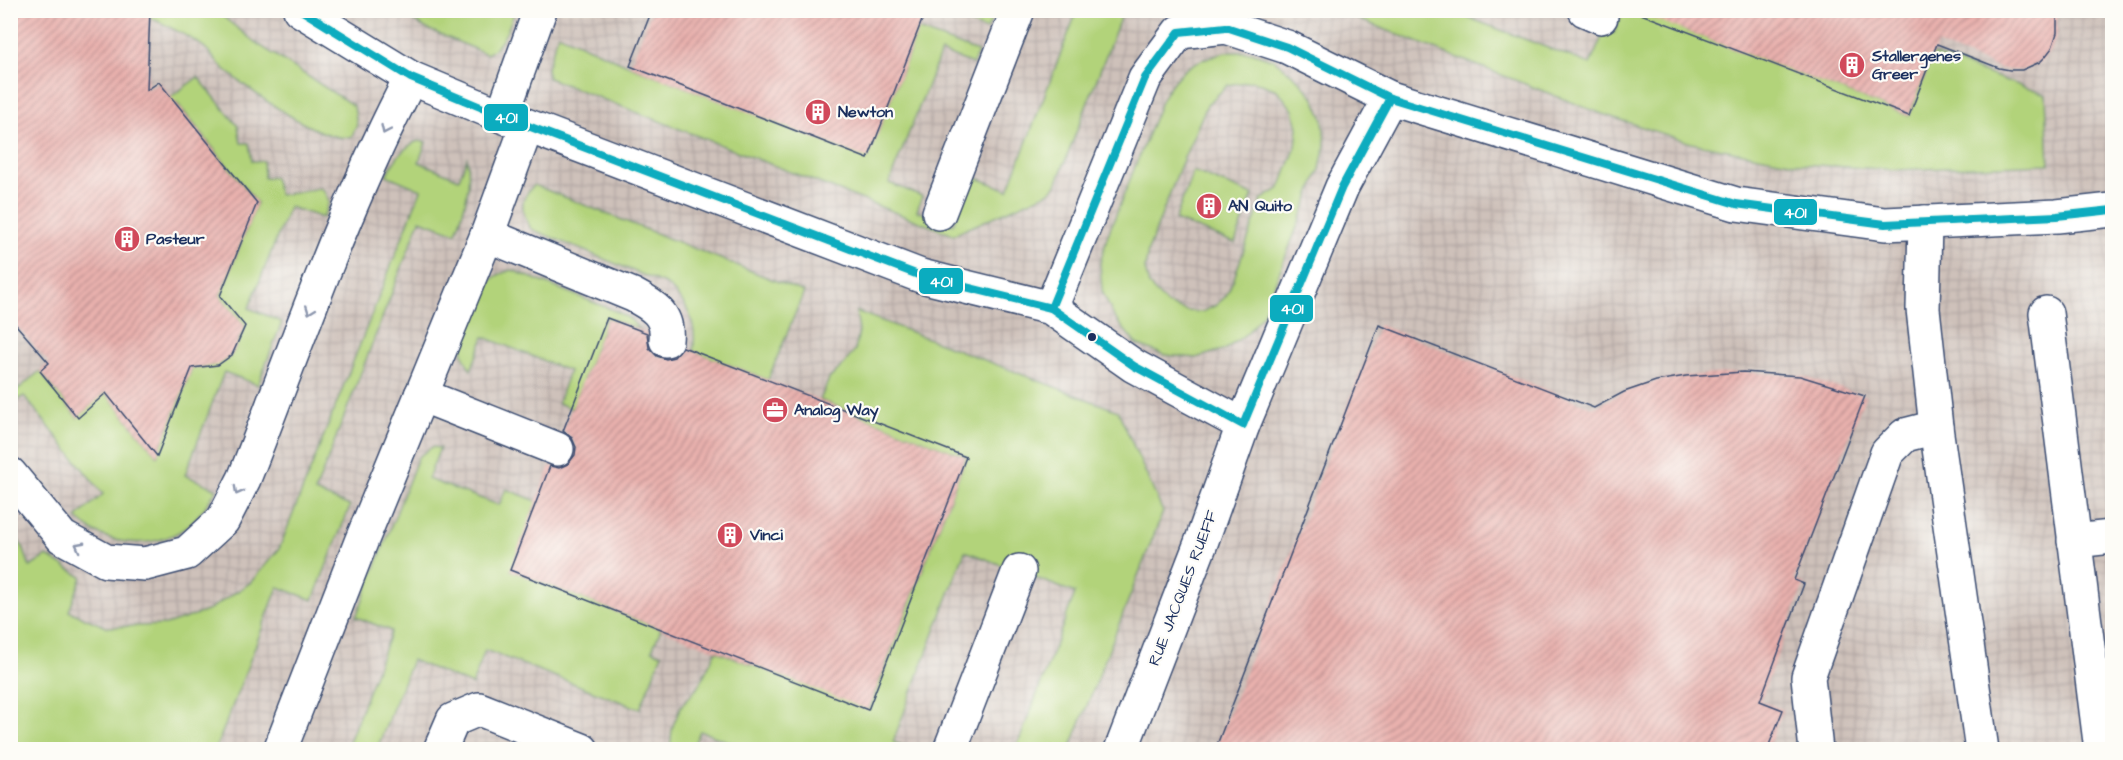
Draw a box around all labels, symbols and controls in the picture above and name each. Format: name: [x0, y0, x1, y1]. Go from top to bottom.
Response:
place label: Stallergenes Greer: [1871, 45, 1961, 85]
building icon: Stallergenes Greer: [1837, 50, 1867, 80]
building icon: Newton: [803, 97, 833, 127]
place label: Newton: [838, 101, 893, 123]
line badge: 401: [483, 103, 529, 132]
text: 401: [494, 107, 518, 129]
one-way arrow: [380, 123, 392, 134]
building icon: AN Quito: [1194, 191, 1224, 221]
place label: AN Quito: [1228, 195, 1293, 217]
line badge: 401: [1773, 198, 1818, 226]
text: 401: [1783, 202, 1807, 224]
building icon: Pasteur: [112, 224, 142, 254]
place label: Pasteur: [146, 228, 205, 250]
line badge: 401: [918, 267, 964, 295]
text: 401: [929, 271, 953, 293]
line badge: 401: [1269, 294, 1314, 323]
text: 401: [1280, 298, 1304, 320]
one-way arrow: [305, 304, 318, 315]
unlabelled marker: [1086, 331, 1098, 343]
office icon: Analog Way: [760, 395, 790, 425]
place label: Analog Way: [794, 399, 879, 423]
one-way arrow: [234, 485, 246, 496]
street label: RUE JACQUES RUEFF: [1143, 507, 1223, 669]
building icon: Vinci: [715, 520, 745, 550]
place label: Vinci: [749, 524, 784, 546]
one-way arrow: [75, 542, 85, 553]

